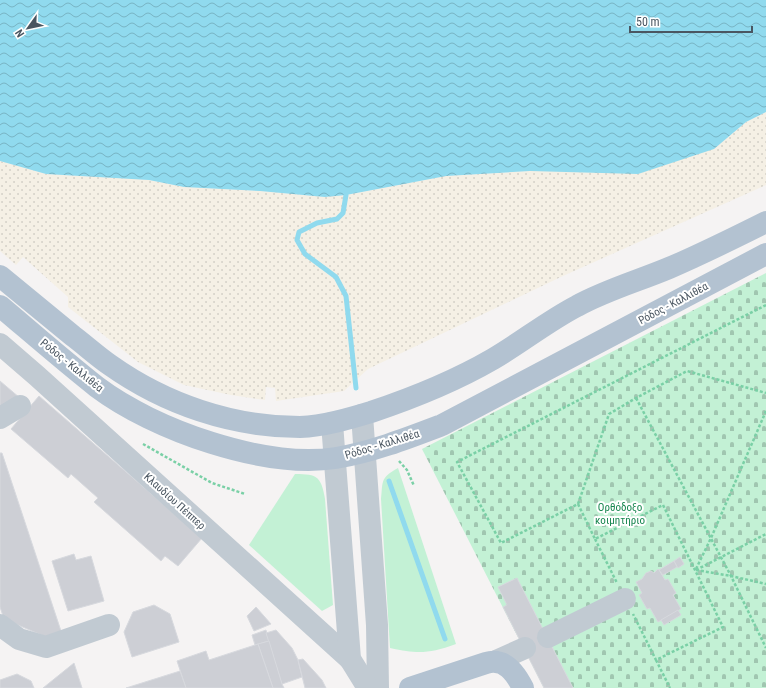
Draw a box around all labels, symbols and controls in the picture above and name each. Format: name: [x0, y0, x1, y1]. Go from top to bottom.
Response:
north arrow: [8, 8, 48, 48]
scale bar: [630, 8, 752, 34]
text: 50 m: [636, 15, 660, 29]
text: N: [13, 27, 27, 40]
street label: Ρόδος - Καλλιθέα: [636, 279, 711, 327]
street label: Ρόδος - Καλλιθέα: [38, 336, 106, 395]
street label: Ρόδος - Καλλιθέα: [343, 427, 421, 462]
street label: Κλαυδίου Πέππερ: [141, 470, 208, 532]
park label: Ορθόδοξο κοιμητήριο: [595, 501, 645, 527]

